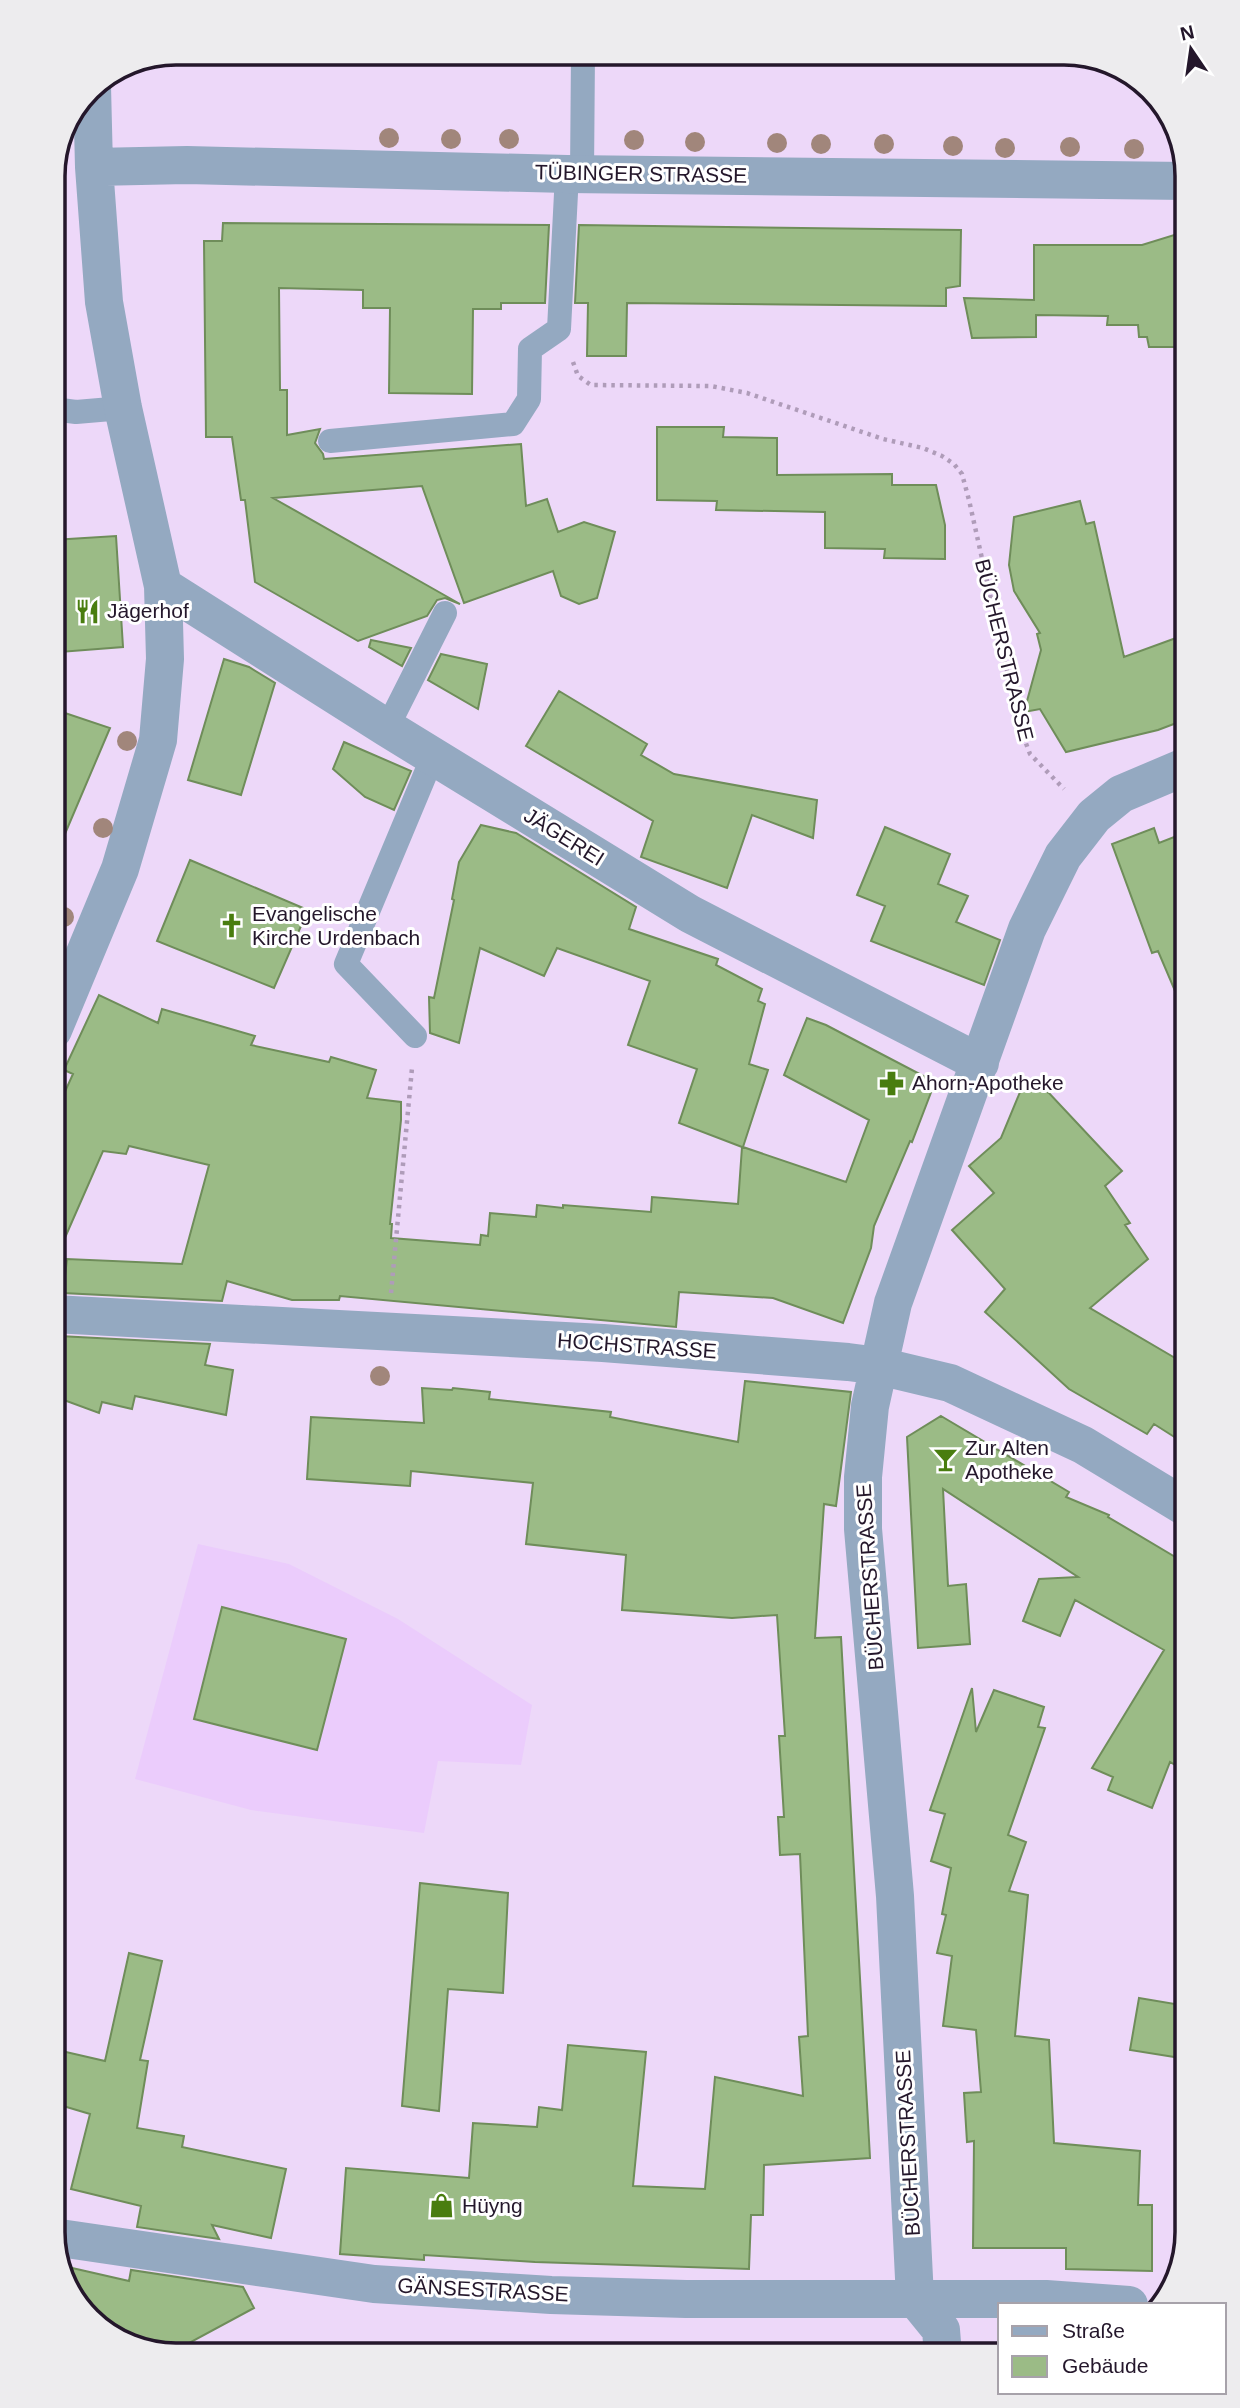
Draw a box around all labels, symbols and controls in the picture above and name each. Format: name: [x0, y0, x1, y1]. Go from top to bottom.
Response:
north arrow: [1156, 14, 1226, 84]
text: N: [1178, 21, 1196, 45]
street label: TÜBINGER STRASSE: [535, 160, 747, 187]
street label: BÜCHERSTRASSE: [971, 557, 1038, 743]
restaurant icon: Jägerhof: [73, 597, 101, 625]
place label: Jägerhof: [107, 599, 189, 622]
street label: JÄGEREI: [520, 803, 608, 870]
place label: Evangelische Kirche Urdenbach: [252, 902, 420, 949]
church icon: Evangelische Kirche Urdenbach: [218, 912, 246, 940]
pharmacy icon: Ahorn-Apotheke: [878, 1069, 906, 1097]
place label: Ahorn-Apotheke: [912, 1071, 1064, 1094]
street label: HOCHSTRASSE: [556, 1328, 718, 1363]
place label: Zur Alten Apotheke: [965, 1436, 1054, 1483]
bar icon: Zur Alten Apotheke: [931, 1446, 959, 1474]
street label: BÜCHERSTRASSE: [852, 1483, 887, 1671]
street label: BÜCHERSTRASSE: [891, 2049, 924, 2237]
shop icon: Hüyng: [428, 2192, 456, 2220]
place label: Hüyng: [462, 2194, 523, 2217]
street label: GÄNSESTRASSE: [397, 2274, 569, 2305]
legend: [998, 2303, 1226, 2394]
text: Straße: [1062, 2319, 1125, 2342]
text: Gebäude: [1062, 2354, 1148, 2377]

